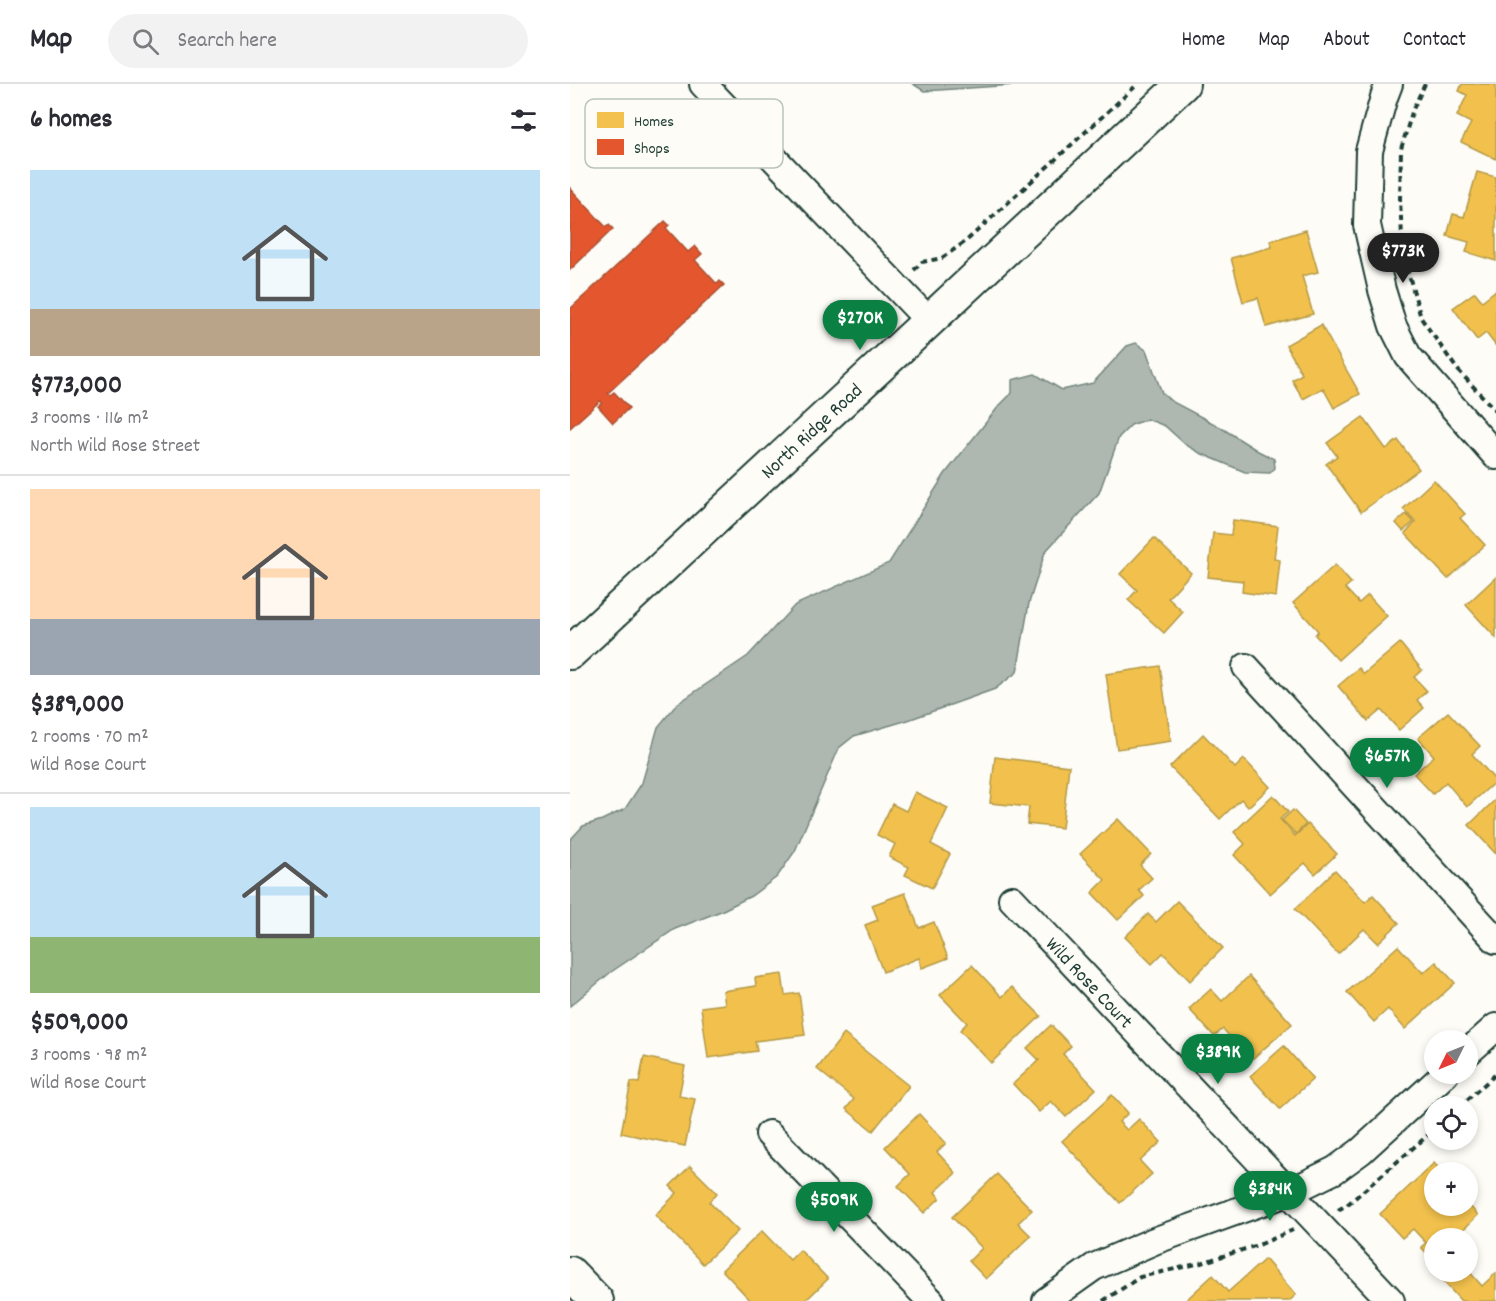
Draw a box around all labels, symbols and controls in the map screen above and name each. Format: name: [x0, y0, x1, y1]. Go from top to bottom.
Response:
search box: [108, 14, 528, 68]
text: Map: [30, 21, 72, 61]
icon: search: [129, 25, 162, 58]
text: Search here: [177, 26, 277, 57]
text: Home: [1181, 26, 1225, 56]
text: Map: [1258, 26, 1290, 56]
text: About: [1323, 26, 1370, 56]
text: Contact: [1403, 26, 1466, 56]
legend: [585, 99, 783, 168]
text: 6 homes: [30, 102, 112, 139]
icon: filters: [507, 104, 540, 137]
text: Homes: [634, 111, 674, 134]
text: Shops: [634, 138, 670, 161]
icon: home: [231, 209, 339, 317]
pin: $773K: [1361, 233, 1445, 284]
text: $773K: [1381, 238, 1425, 266]
pin: $270K: [818, 300, 902, 351]
text: $270K: [837, 305, 883, 333]
text: $773,000: [30, 368, 122, 405]
street label: North Ridge Road: [756, 378, 870, 487]
text: 3 rooms · 116 m²: [30, 405, 149, 433]
text: North Wild Rose Street: [30, 433, 200, 461]
icon: home: [231, 528, 339, 636]
text: $389,000: [30, 687, 125, 724]
text: 2 rooms · 70 m²: [30, 724, 149, 752]
pin: $657K: [1345, 738, 1429, 789]
text: $657K: [1364, 743, 1410, 771]
text: Wild Rose Court: [30, 752, 147, 780]
icon: home: [231, 846, 339, 954]
street label: Wild Rose Court: [1038, 932, 1138, 1036]
text: $509,000: [30, 1005, 129, 1042]
north arrow: [1424, 1030, 1478, 1084]
map controls: [1424, 1030, 1478, 1282]
pin: $389K: [1176, 1034, 1260, 1085]
text: $389K: [1195, 1039, 1241, 1067]
text: 3 rooms · 98 m²: [30, 1042, 147, 1070]
text: Wild Rose Court: [30, 1070, 147, 1098]
button: locate: [1424, 1096, 1478, 1150]
button: +: [1424, 1162, 1478, 1216]
pin: $384K: [1228, 1171, 1312, 1222]
text: $384K: [1248, 1176, 1292, 1204]
pin: $509K: [792, 1182, 876, 1233]
text: $509K: [810, 1187, 858, 1215]
button: −: [1424, 1228, 1478, 1282]

